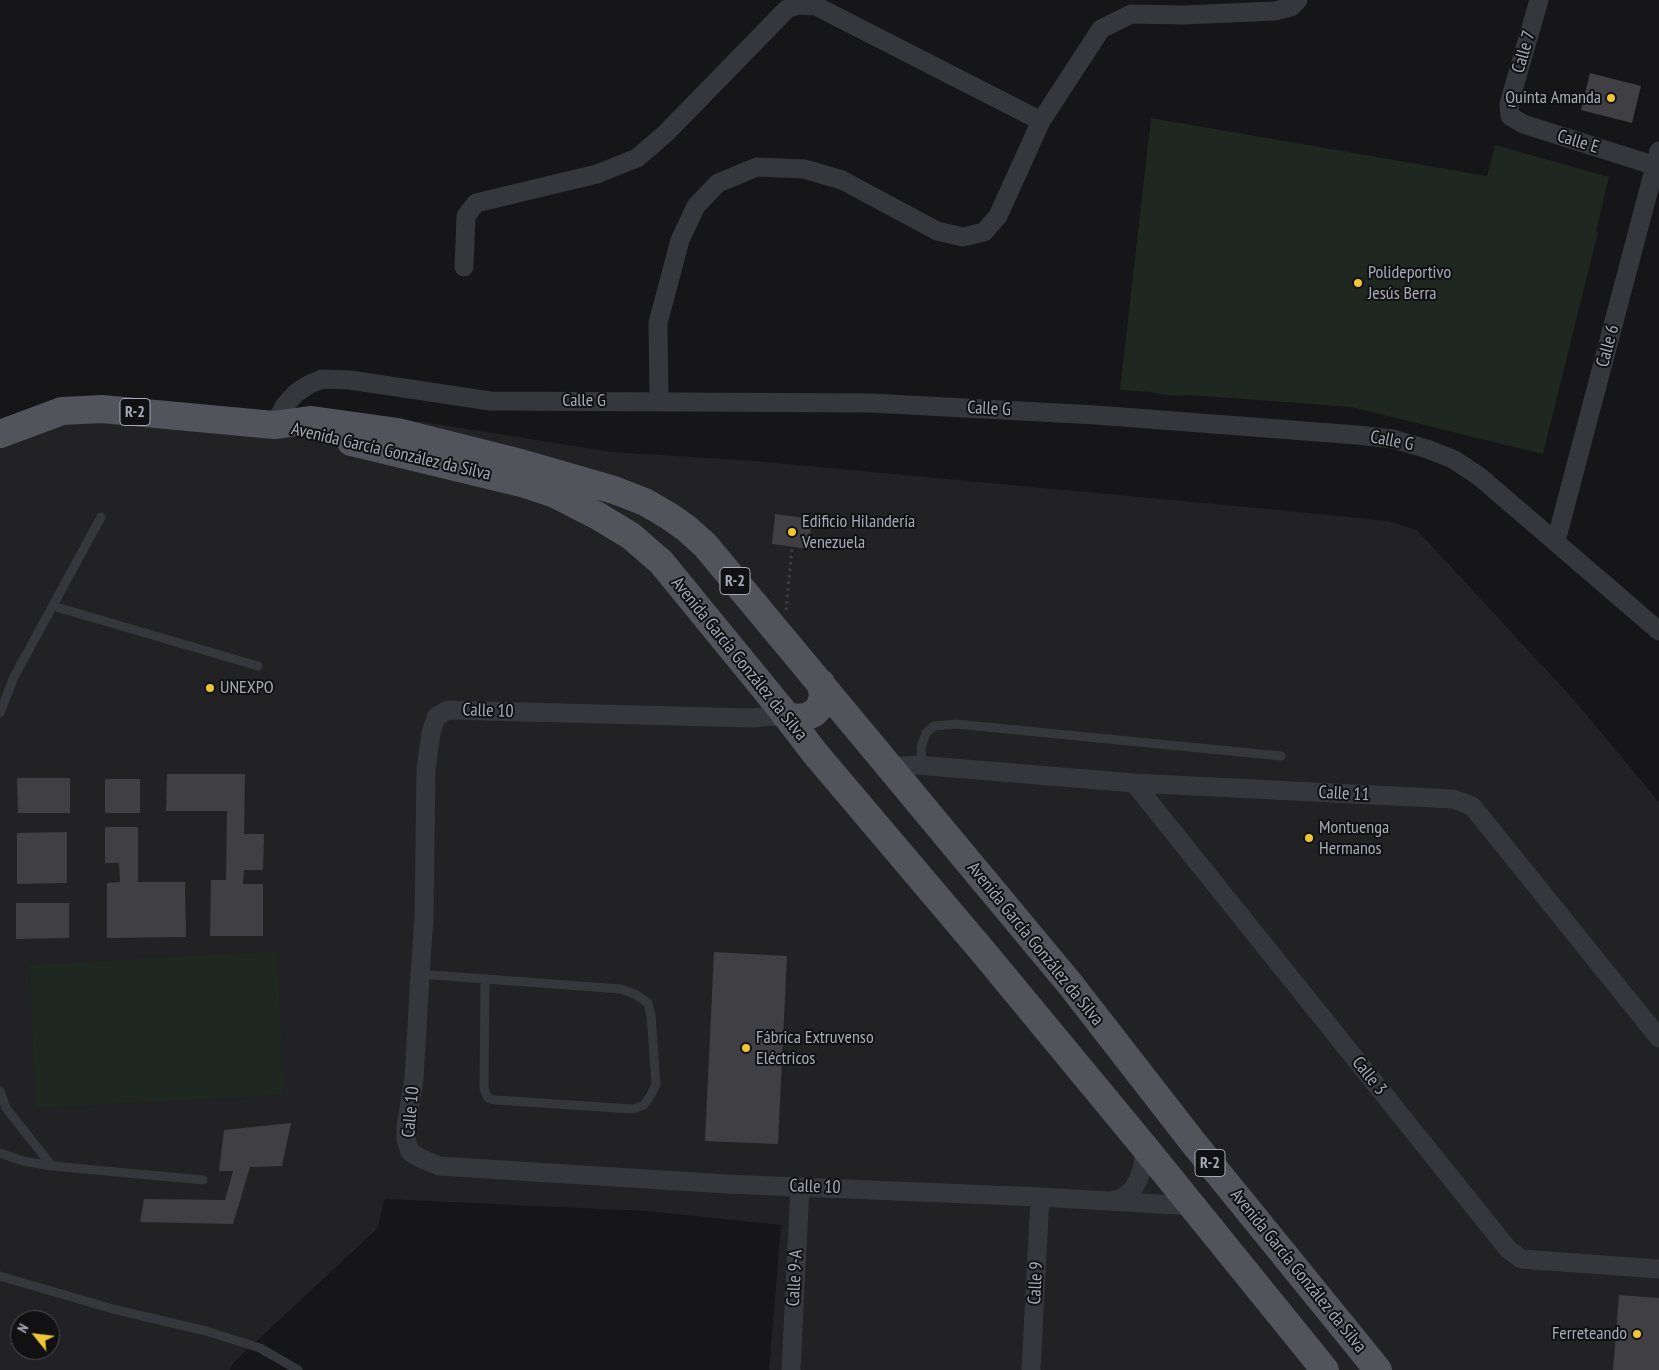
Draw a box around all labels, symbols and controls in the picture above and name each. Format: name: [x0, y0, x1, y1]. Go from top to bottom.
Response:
street label: Calle 7: [1508, 28, 1540, 76]
place label: Quinta Amanda: [1505, 87, 1601, 109]
marker: Quinta Amanda: [1605, 92, 1617, 104]
street label: Calle E: [1554, 125, 1602, 159]
place label: Polideportivo Jesús Berra: [1368, 262, 1451, 304]
marker: Polideportivo Jesús Berra: [1352, 277, 1364, 289]
street label: Calle 6: [1592, 322, 1624, 370]
street label: Calle G: [562, 390, 606, 412]
street label: Calle G: [967, 397, 1011, 421]
road number: R-2: [120, 398, 150, 426]
street label: Avenida García González da Silva: [289, 419, 493, 485]
street label: Calle G: [1368, 426, 1416, 456]
place label: Edificio Hilandería Venezuela: [802, 511, 915, 554]
marker: Edificio Hilandería Venezuela: [786, 526, 798, 538]
road number: R-2: [720, 568, 750, 594]
street label: Avenida García González da Silva: [666, 573, 812, 745]
place label: UNEXPO: [220, 677, 274, 699]
marker: UNEXPO: [204, 682, 216, 694]
street label: Calle 10: [462, 699, 514, 723]
street label: Calle 11: [1318, 782, 1370, 806]
place label: Montuenga Hermanos: [1319, 817, 1389, 860]
marker: Montuenga Hermanos: [1303, 832, 1315, 844]
street label: Avenida García González da Silva: [962, 858, 1108, 1030]
place label: Fábrica Extruvenso Eléctricos: [756, 1027, 874, 1070]
marker: Fábrica Extruvenso Eléctricos: [740, 1042, 752, 1054]
street label: Calle 3: [1347, 1053, 1391, 1099]
street label: Calle 10: [398, 1086, 424, 1138]
road number: R-2: [1195, 1150, 1225, 1176]
street label: Calle 10: [789, 1175, 841, 1199]
street label: Avenida García González da Silva: [1225, 1185, 1371, 1357]
street label: Calle 9-A: [783, 1249, 807, 1307]
street label: Calle 9: [1024, 1261, 1048, 1305]
north arrow: [10, 1310, 60, 1360]
text: N: [13, 1321, 32, 1336]
place label: Ferreteando: [1552, 1323, 1627, 1345]
marker: Ferreteando: [1631, 1328, 1643, 1340]

